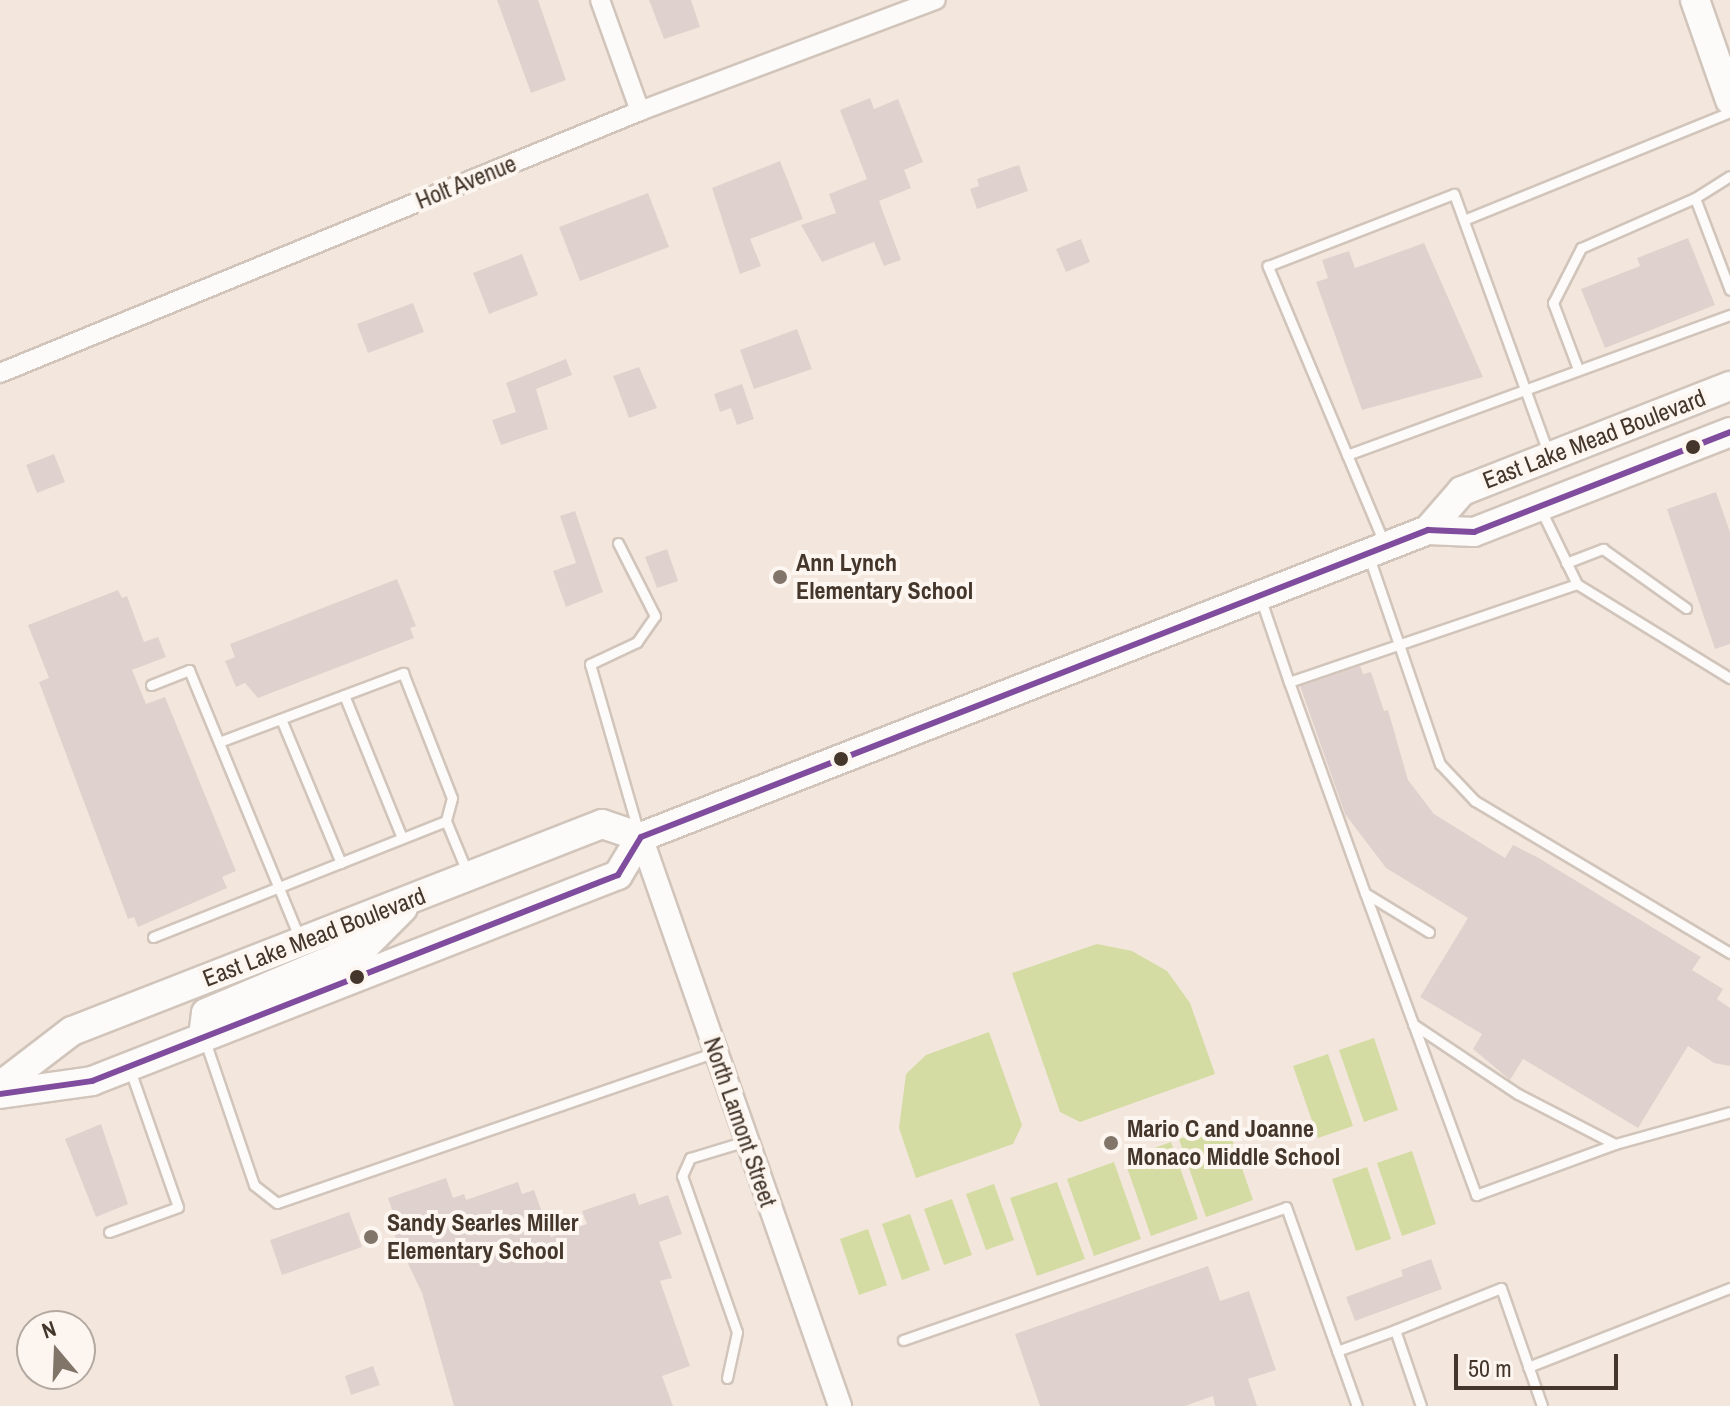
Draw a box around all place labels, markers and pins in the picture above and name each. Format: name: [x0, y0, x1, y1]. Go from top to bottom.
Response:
unlabelled marker: [1685, 439, 1701, 455]
place label: Ann Lynch Elementary School: [796, 549, 973, 605]
marker: Ann Lynch Elementary School: [771, 568, 789, 586]
unlabelled marker: [833, 751, 849, 767]
unlabelled marker: [349, 969, 365, 985]
place label: Mario C and Joanne Monaco Middle School: [1127, 1115, 1340, 1171]
marker: Mario C and Joanne Monaco Middle School: [1102, 1134, 1120, 1152]
place label: Sandy Searles Miller Elementary School: [387, 1209, 578, 1265]
marker: Sandy Searles Miller Elementary School: [362, 1228, 380, 1246]

